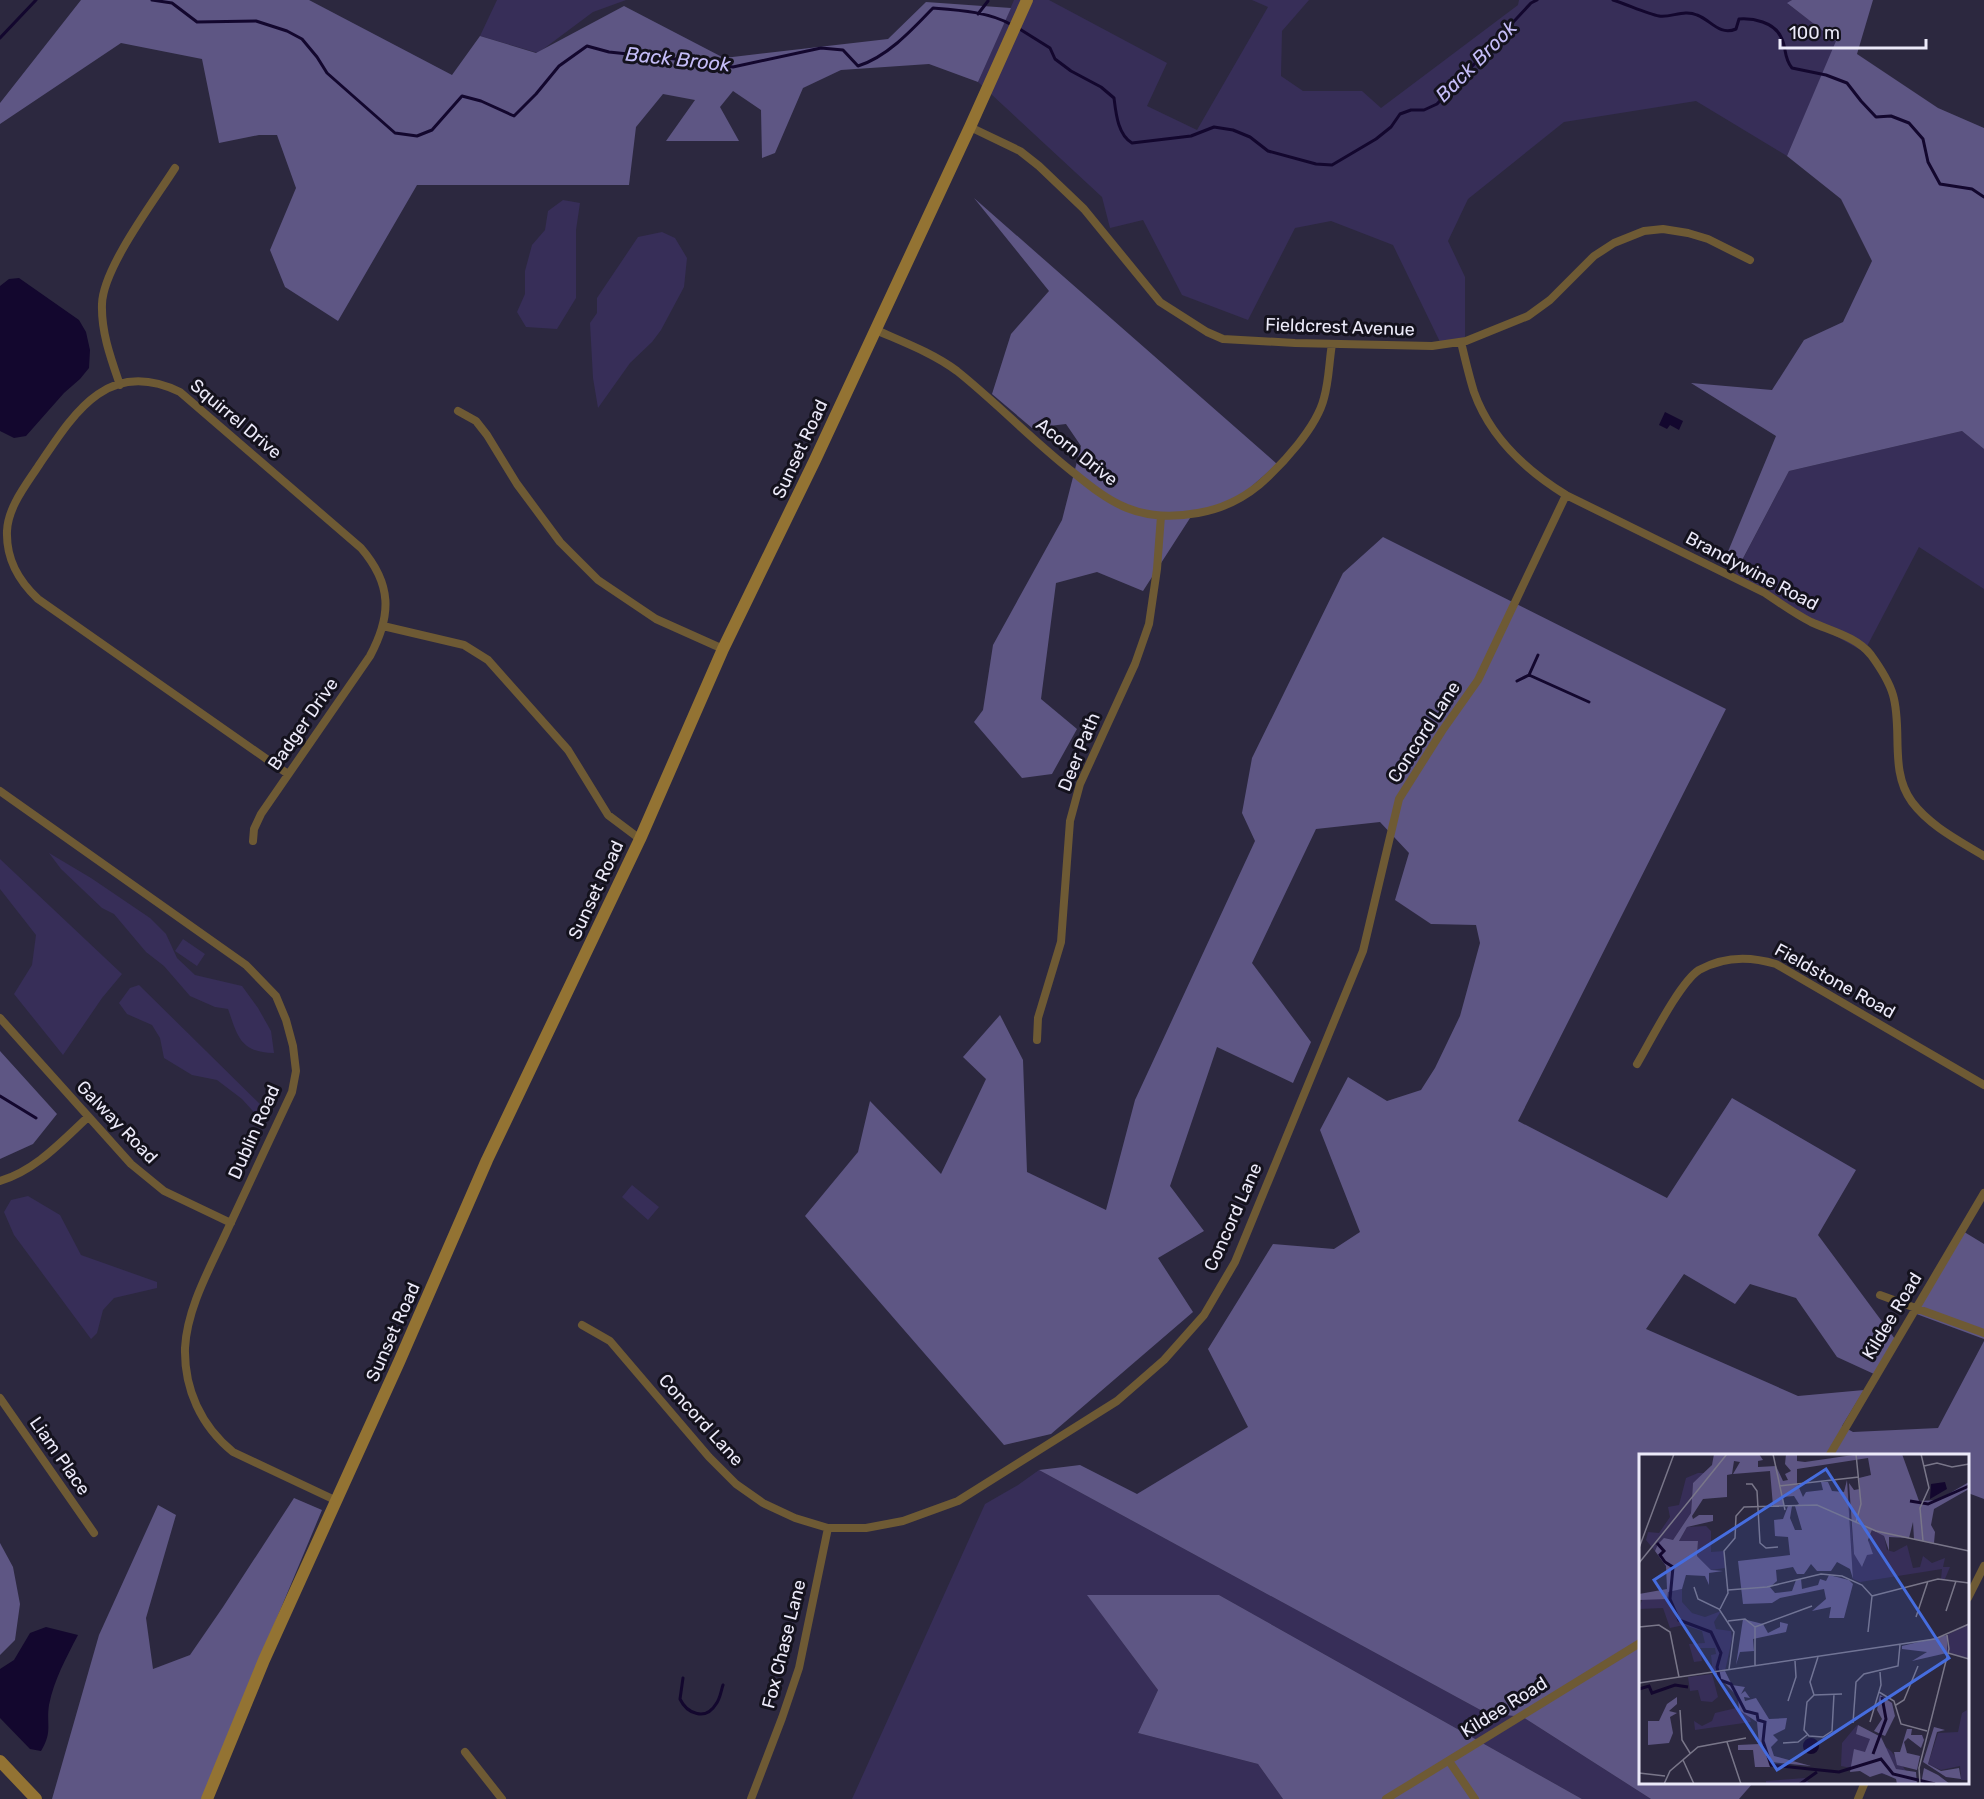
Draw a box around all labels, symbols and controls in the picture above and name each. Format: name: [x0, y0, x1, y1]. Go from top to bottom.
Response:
scale bar: [1780, 12, 1926, 50]
water label: Back Brook: [1430, 15, 1522, 107]
text: 100 m: [1789, 22, 1840, 44]
water label: Back Brook: [624, 42, 732, 77]
street label: Fieldcrest Avenue: [1265, 313, 1415, 341]
street label: Squirrel Drive: [186, 374, 286, 464]
street label: Sunset Road: [768, 396, 832, 502]
street label: Acorn Drive: [1032, 413, 1122, 491]
street label: Brandywine Road: [1682, 527, 1822, 615]
street label: Badger Drive: [263, 674, 343, 774]
street label: Concord Lane: [1383, 677, 1465, 787]
street label: Deer Path: [1053, 710, 1105, 794]
street label: Sunset Road: [564, 837, 628, 943]
street label: Fieldstone Road: [1771, 939, 1899, 1023]
street label: Galway Road: [72, 1076, 162, 1168]
street label: Dublin Road: [223, 1082, 285, 1182]
street label: Concord Lane: [1199, 1159, 1267, 1275]
street label: Kildee Road: [1857, 1269, 1927, 1363]
street label: Sunset Road: [361, 1279, 425, 1385]
street label: Concord Lane: [654, 1369, 748, 1471]
street label: Liam Place: [25, 1413, 95, 1499]
inset map: [1639, 1454, 1969, 1784]
street label: Fox Chase Lane: [757, 1577, 811, 1711]
street label: Kildee Road: [1457, 1672, 1551, 1742]

